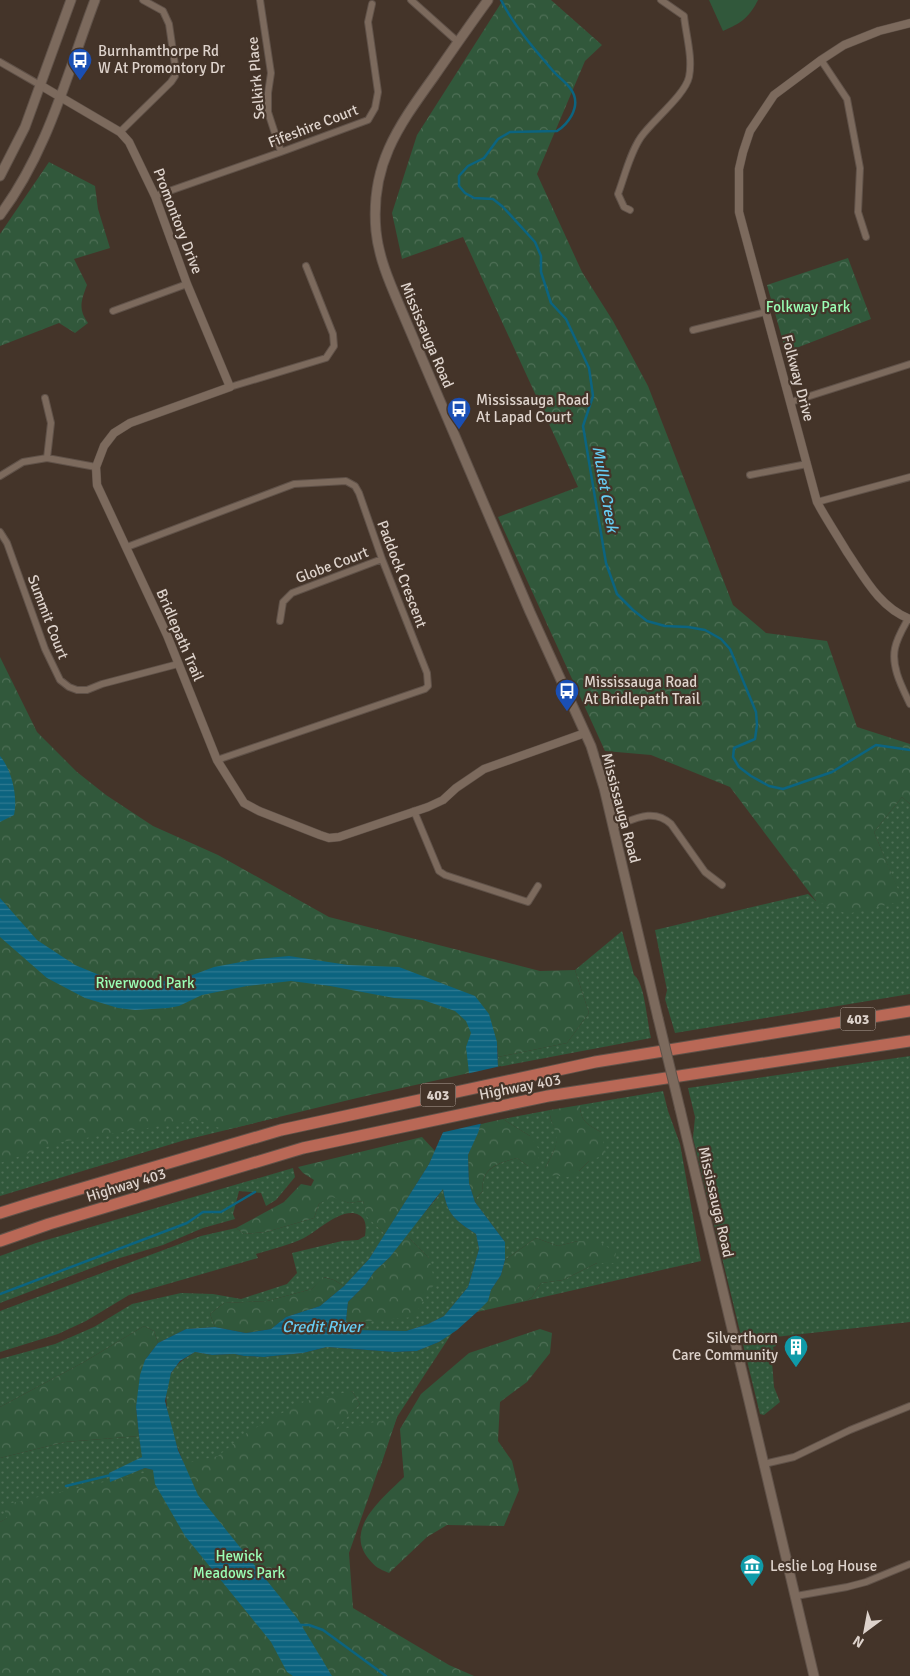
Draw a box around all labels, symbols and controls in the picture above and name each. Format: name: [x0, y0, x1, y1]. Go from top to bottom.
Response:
street label: Selkirk Place: [243, 36, 269, 120]
place label: Burnhamthorpe Rd W At Promontory Dr: [98, 42, 226, 77]
bus stop icon: Burnhamthorpe Rd W At Promontory Dr: [67, 47, 93, 81]
street label: Fifeshire Court: [265, 101, 361, 151]
street label: Promontory Drive: [150, 166, 206, 276]
street label: Mississauga Road: [397, 279, 457, 391]
park label: Folkway Park: [766, 298, 851, 316]
street label: Folkway Drive: [778, 333, 818, 423]
place label: Mississauga Road At Lapad Court: [476, 391, 589, 426]
bus stop icon: Mississauga Road At Lapad Court: [446, 396, 472, 430]
water label: Mullet Creek: [588, 444, 623, 536]
street label: Paddock Crescent: [373, 518, 431, 630]
street label: Globe Court: [293, 543, 371, 587]
street label: Summit Court: [24, 572, 72, 662]
street label: Bridlepath Trail: [152, 586, 208, 684]
place label: Mississauga Road At Bridlepath Trail: [584, 673, 700, 708]
bus stop icon: Mississauga Road At Bridlepath Trail: [554, 678, 580, 712]
street label: Mississauga Road: [598, 751, 644, 865]
park label: Riverwood Park: [95, 974, 195, 992]
road number: 403: [840, 1008, 876, 1030]
street label: Highway 403: [478, 1070, 562, 1104]
road number: 403: [420, 1084, 456, 1106]
street label: Mississauga Road: [694, 1145, 738, 1259]
street label: Highway 403: [84, 1164, 168, 1206]
water label: Credit River: [282, 1317, 364, 1337]
place label: Silverthorn Care Community: [672, 1329, 778, 1364]
building icon: Silverthorn Care Community: [783, 1334, 809, 1368]
park label: Hewick Meadows Park: [193, 1547, 286, 1582]
museum icon: Leslie Log House: [739, 1553, 765, 1587]
place label: Leslie Log House: [770, 1557, 877, 1575]
north arrow: [840, 1606, 890, 1656]
text: N: [850, 1632, 867, 1651]

